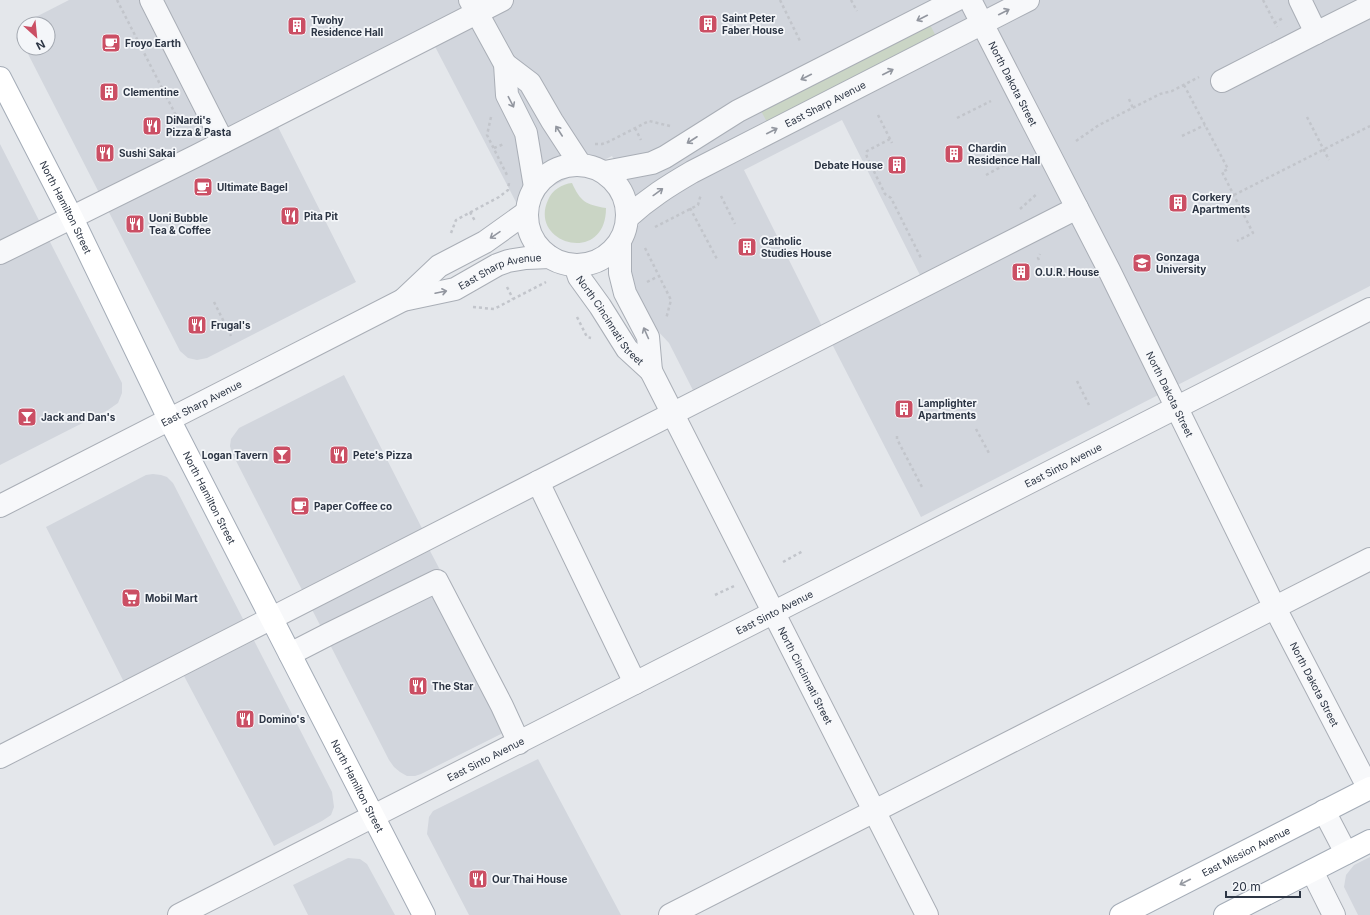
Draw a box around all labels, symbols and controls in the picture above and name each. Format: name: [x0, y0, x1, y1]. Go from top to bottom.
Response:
one-way arrow: [998, 8, 1010, 16]
place label: Saint Peter Faber House: [722, 12, 784, 36]
building icon: Saint Peter Faber House: [697, 13, 719, 35]
place label: Twohy Residence Hall: [311, 14, 383, 38]
building icon: Twohy Residence Hall: [286, 15, 308, 37]
one-way arrow: [916, 15, 928, 22]
north arrow: [16, 16, 56, 56]
cafe icon: Froyo Earth: [100, 32, 122, 54]
text: N: [34, 37, 47, 53]
place label: Froyo Earth: [125, 37, 181, 50]
street label: North Dakota Street: [986, 39, 1040, 129]
one-way arrow: [882, 67, 894, 75]
one-way arrow: [800, 74, 812, 81]
street label: East Sharp Avenue: [783, 78, 868, 129]
building icon: Clementine: [98, 81, 120, 103]
place label: Clementine: [123, 86, 179, 98]
one-way arrow: [508, 96, 515, 108]
place label: DiNardi's Pizza & Pasta: [166, 114, 231, 138]
restaurant icon: DiNardi's Pizza & Pasta: [141, 115, 163, 137]
one-way arrow: [555, 126, 563, 137]
one-way arrow: [766, 127, 778, 134]
one-way arrow: [687, 136, 698, 144]
restaurant icon: Sushi Sakai: [94, 142, 116, 164]
place label: Chardin Residence Hall: [968, 142, 1040, 166]
building icon: Chardin Residence Hall: [943, 143, 965, 165]
place label: Sushi Sakai: [119, 147, 176, 159]
building icon: Debate House: [886, 154, 908, 176]
street label: North Hamilton Street: [38, 159, 95, 256]
place label: Debate House: [814, 159, 883, 171]
cafe icon: Ultimate Bagel: [192, 176, 214, 198]
place label: Ultimate Bagel: [217, 181, 288, 194]
one-way arrow: [652, 188, 663, 196]
place label: Corkery Apartments: [1192, 191, 1251, 215]
building icon: Corkery Apartments: [1167, 192, 1189, 214]
restaurant icon: Pita Pit: [279, 205, 301, 227]
place label: Pita Pit: [304, 210, 338, 222]
place label: Uoni Bubble Tea & Coffee: [149, 212, 211, 236]
restaurant icon: Uoni Bubble Tea & Coffee: [124, 213, 146, 235]
one-way arrow: [490, 231, 501, 239]
place label: Catholic Studies House: [761, 235, 832, 259]
building icon: Catholic Studies House: [736, 236, 758, 258]
street label: East Sharp Avenue: [456, 251, 542, 292]
place label: Gonzaga University: [1156, 251, 1206, 276]
school or university icon: Gonzaga University: [1131, 252, 1153, 274]
building icon: O.U.R. House: [1010, 261, 1032, 283]
place label: O.U.R. House: [1035, 266, 1099, 278]
street label: North Cincinnati Street: [574, 273, 647, 368]
one-way arrow: [435, 287, 448, 295]
restaurant icon: Frugal's: [186, 314, 208, 336]
place label: Frugal's: [211, 319, 251, 332]
one-way arrow: [642, 327, 649, 339]
street label: North Dakota Street: [1144, 349, 1196, 439]
street label: East Sharp Avenue: [159, 377, 244, 429]
place label: Lamplighter Apartments: [918, 397, 977, 421]
building icon: Lamplighter Apartments: [893, 398, 915, 420]
bar icon: Jack and Dan's: [16, 406, 38, 428]
place label: Jack and Dan's: [41, 411, 116, 423]
street label: East Sinto Avenue: [1023, 440, 1104, 490]
bar icon: Logan Tavern: [271, 444, 293, 466]
restaurant icon: Pete's Pizza: [328, 444, 350, 466]
street label: North Hamilton Street: [181, 449, 239, 547]
place label: Logan Tavern: [202, 449, 268, 462]
place label: Pete's Pizza: [353, 449, 413, 461]
cafe icon: Paper Coffee co: [289, 495, 311, 517]
place label: Paper Coffee co: [314, 500, 392, 512]
supermarket icon: Mobil Mart: [120, 587, 142, 609]
street label: East Sinto Avenue: [734, 587, 815, 637]
place label: Mobil Mart: [145, 592, 198, 604]
street label: North Cincinnati Street: [776, 625, 835, 727]
street label: North Dakota Street: [1288, 640, 1342, 729]
restaurant icon: The Star: [407, 675, 429, 697]
place label: The Star: [432, 680, 473, 692]
restaurant icon: Domino's: [234, 708, 256, 730]
place label: Domino's: [259, 713, 306, 725]
street label: East Sinto Avenue: [445, 734, 526, 784]
street label: North Hamilton Street: [329, 737, 387, 835]
street label: East Mission Avenue: [1200, 824, 1292, 879]
restaurant icon: Our Thai House: [467, 868, 489, 890]
place label: Our Thai House: [492, 873, 568, 885]
scale bar: [1226, 873, 1300, 899]
one-way arrow: [1180, 879, 1192, 886]
text: 20 m: [1232, 879, 1261, 894]

